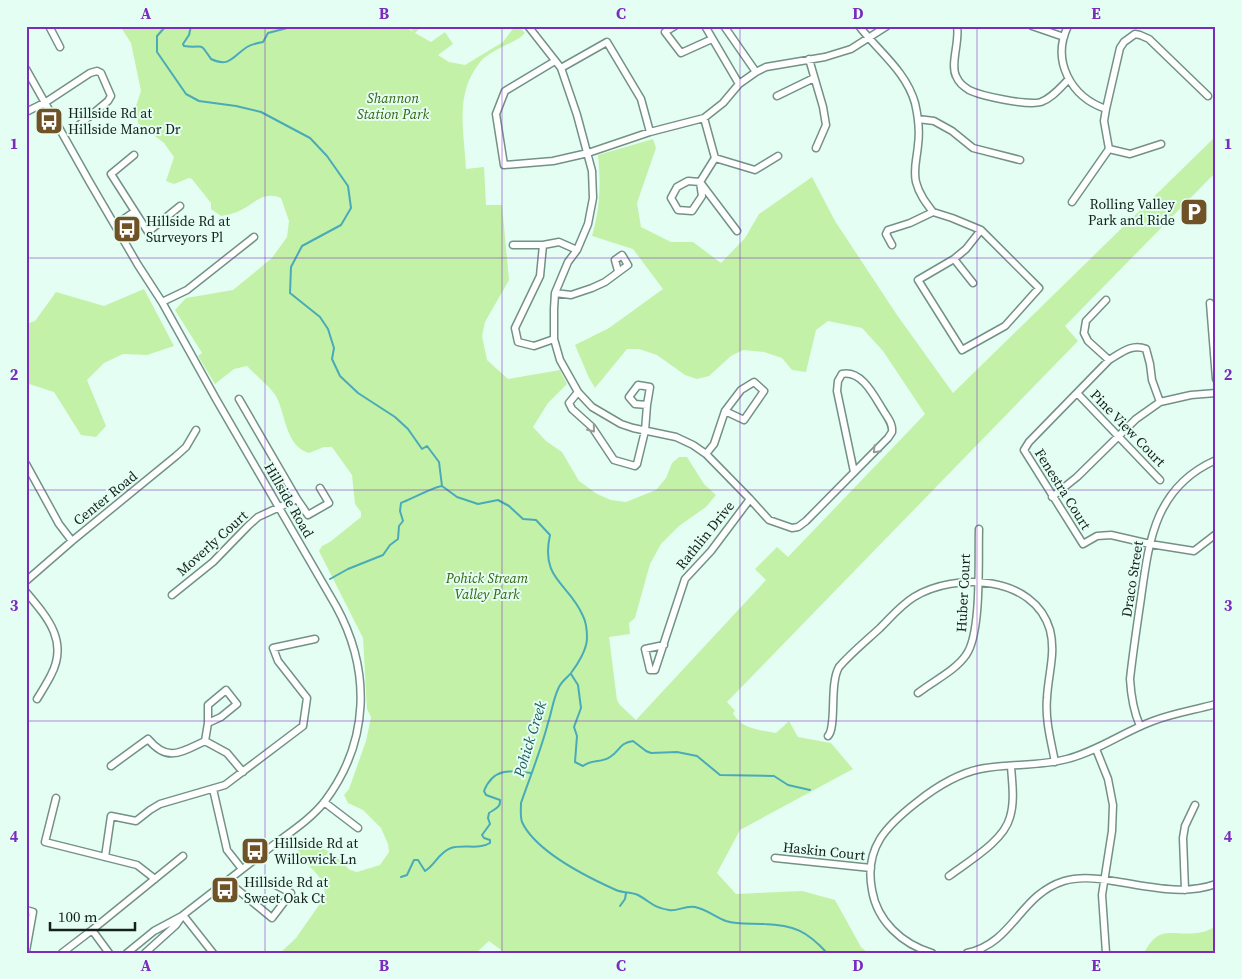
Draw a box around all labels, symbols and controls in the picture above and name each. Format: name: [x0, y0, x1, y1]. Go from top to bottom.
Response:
text: A: [141, 2, 152, 24]
text: B: [379, 2, 390, 24]
text: C: [616, 2, 626, 24]
text: D: [852, 2, 864, 24]
text: E: [1091, 2, 1101, 24]
park label: Shannon Station Park: [357, 88, 429, 124]
place label: Hillside Rd at Hillside Manor Dr: [68, 103, 181, 139]
bus stop icon: Hillside Rd at Hillside Manor Dr: [34, 106, 64, 136]
text: 1: [10, 132, 18, 154]
text: 1: [1224, 132, 1232, 154]
place label: Rolling Valley Park and Ride: [1088, 194, 1176, 230]
parking icon: Rolling Valley Park and Ride: [1179, 197, 1209, 227]
place label: Hillside Rd at Surveyors Pl: [146, 211, 230, 247]
bus stop icon: Hillside Rd at Surveyors Pl: [112, 214, 142, 244]
text: 2: [10, 363, 19, 385]
text: 2: [1224, 363, 1233, 385]
street label: Pine View Court: [1086, 385, 1170, 471]
one-way arrow: [586, 423, 594, 432]
one-way arrow: [873, 444, 882, 453]
street label: Fenestra Court: [1030, 445, 1096, 534]
street label: Hillside Road: [259, 459, 319, 541]
street label: Center Road: [69, 466, 141, 530]
street label: Rathlin Drive: [671, 496, 739, 574]
street label: Moverly Court: [172, 505, 252, 580]
street label: Draco Street: [1116, 539, 1148, 618]
street label: Huber Court: [951, 553, 975, 633]
park label: Pohick Stream Valley Park: [445, 568, 529, 604]
text: 3: [10, 594, 19, 616]
text: 3: [1224, 594, 1233, 616]
water label: Pohick Creek: [508, 697, 551, 780]
text: 4: [10, 825, 19, 847]
text: 4: [1224, 825, 1233, 847]
place label: Hillside Rd at Willowick Ln: [274, 833, 358, 869]
bus stop icon: Hillside Rd at Willowick Ln: [240, 836, 270, 866]
street label: Haskin Court: [782, 837, 867, 865]
place label: Hillside Rd at Sweet Oak Ct: [244, 872, 328, 908]
bus stop icon: Hillside Rd at Sweet Oak Ct: [210, 875, 240, 905]
scale bar: [50, 899, 135, 931]
text: 100 m: [58, 906, 98, 927]
text: A: [141, 954, 152, 976]
text: B: [379, 954, 390, 976]
text: C: [616, 954, 626, 976]
text: D: [852, 954, 864, 976]
text: E: [1091, 954, 1101, 976]

